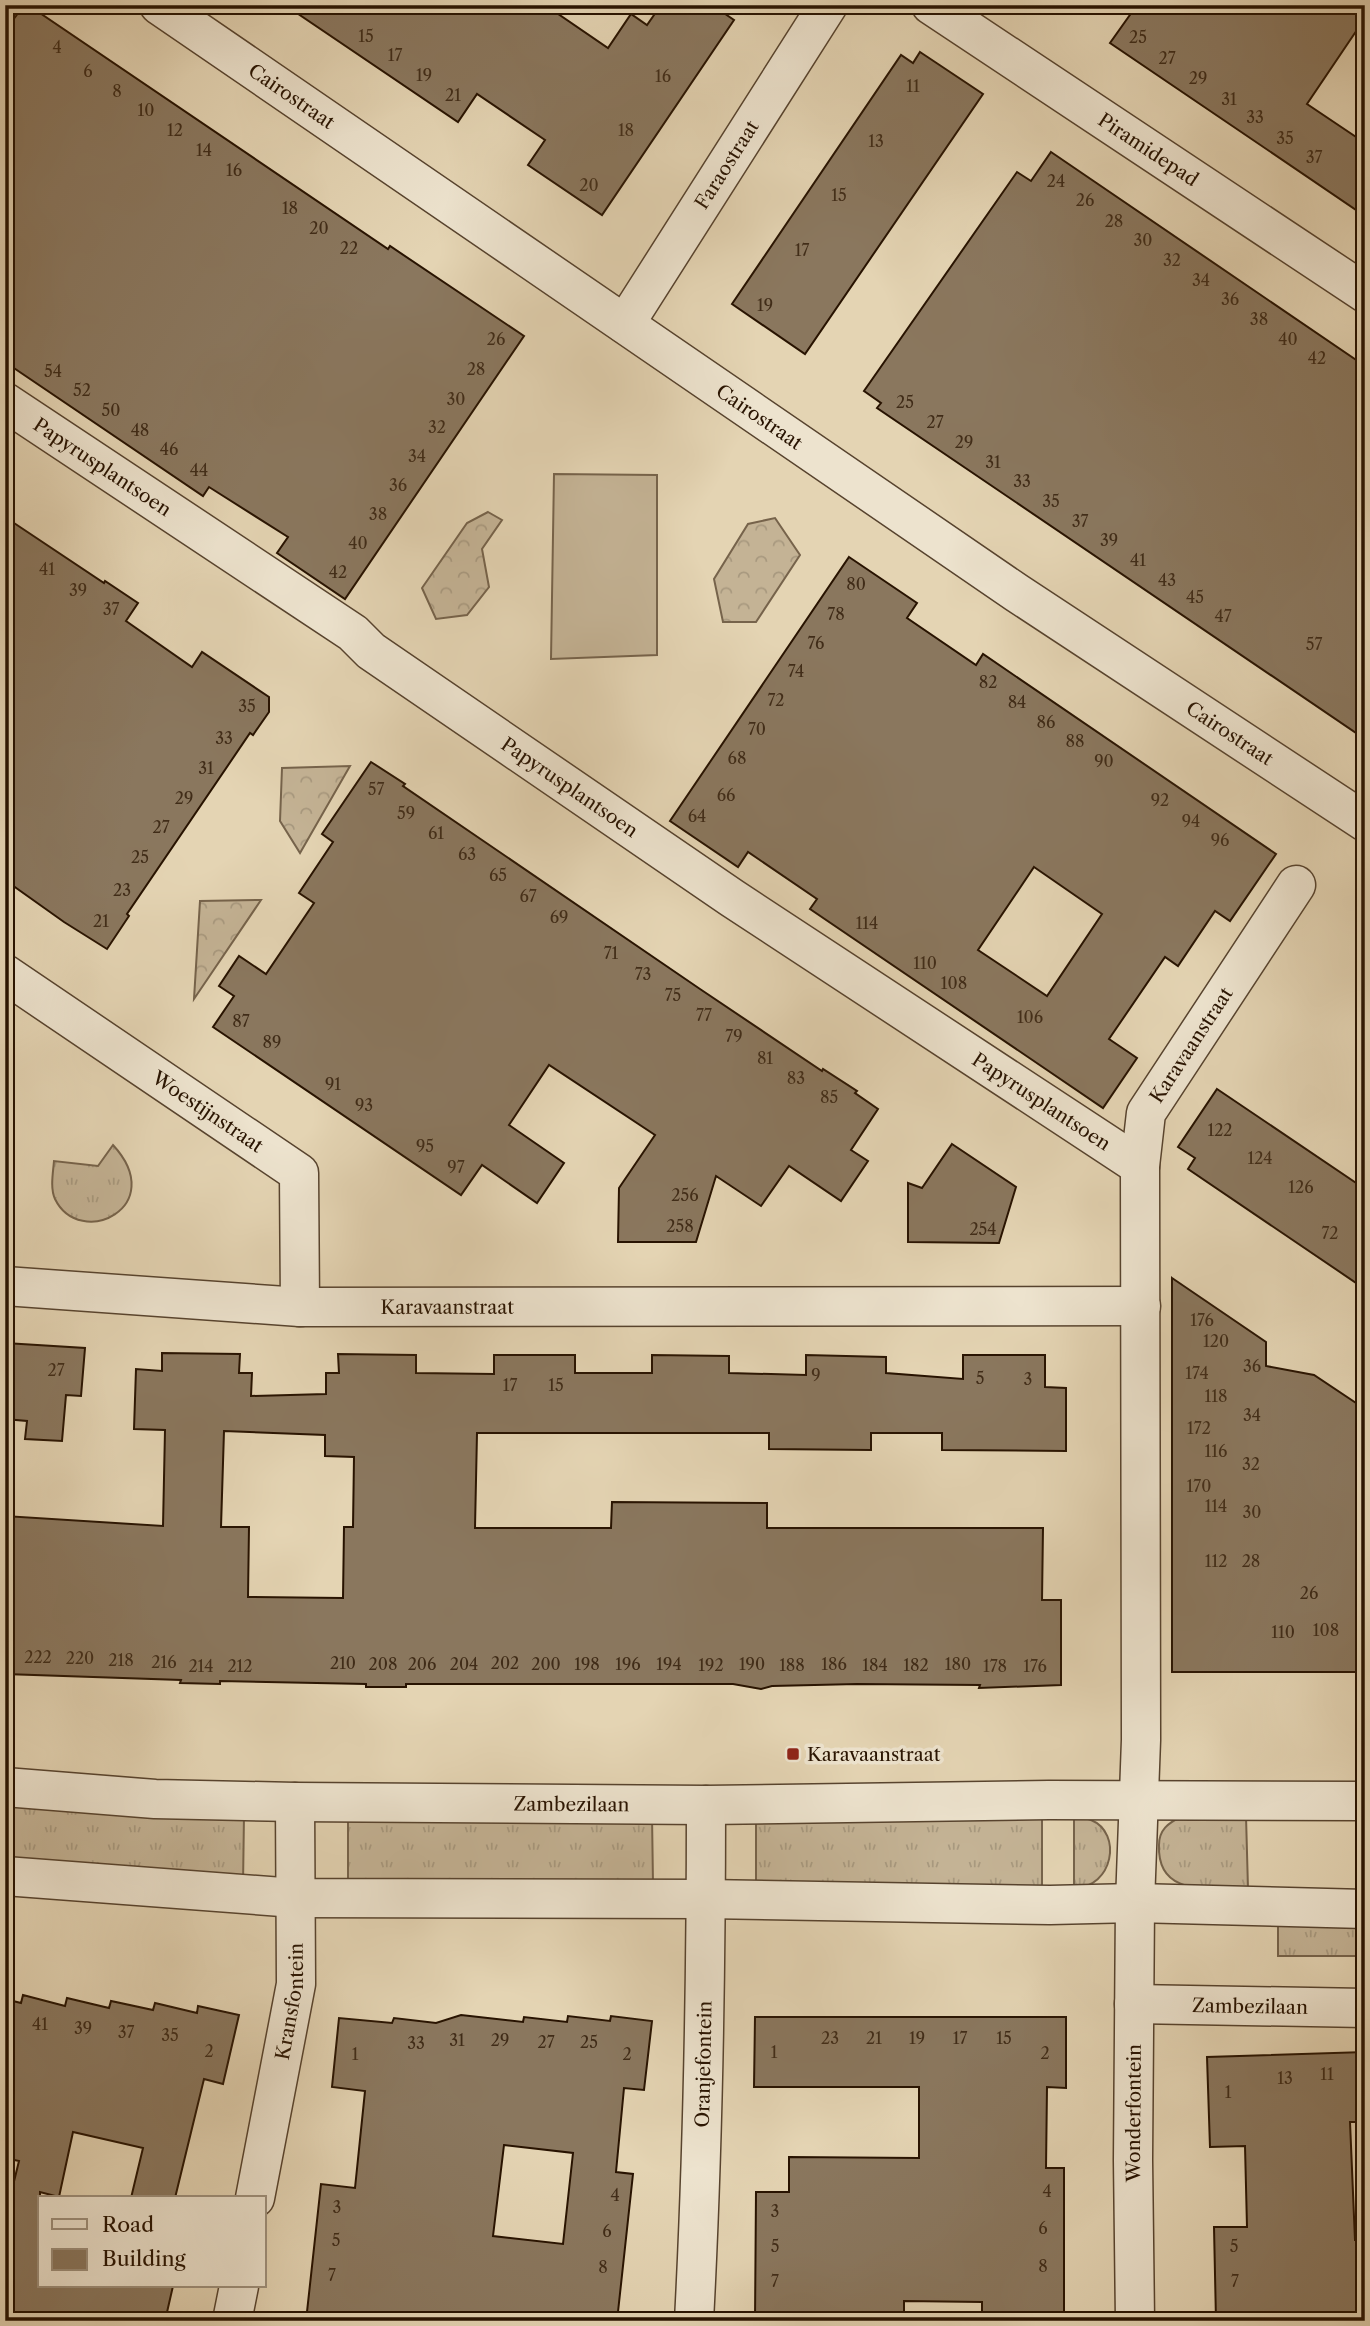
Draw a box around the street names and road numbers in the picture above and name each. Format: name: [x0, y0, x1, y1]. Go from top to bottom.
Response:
street label: Cairostraat: [244, 58, 340, 134]
street label: Piramidepad: [1094, 108, 1203, 191]
street label: Faraostraat: [690, 116, 763, 213]
street label: Cairostraat: [712, 379, 807, 454]
street label: Papyrusplantsoen: [29, 413, 176, 521]
street label: Cairostraat: [1182, 696, 1278, 770]
street label: Papyrusplantsoen: [497, 732, 643, 842]
street label: Karavaanstraat: [1144, 983, 1237, 1107]
street label: Papyrusplantsoen: [968, 1048, 1115, 1155]
street label: Woestijnstraat: [147, 1065, 268, 1157]
street label: Karavaanstraat: [380, 1295, 514, 1318]
street label: Zambezilaan: [513, 1792, 630, 1816]
street label: Kransfontein: [270, 1943, 308, 2062]
street label: Zambezilaan: [1192, 1994, 1308, 2019]
street label: Oranjefontein: [690, 2000, 716, 2128]
street label: Wonderfontein: [1121, 2044, 1145, 2183]

